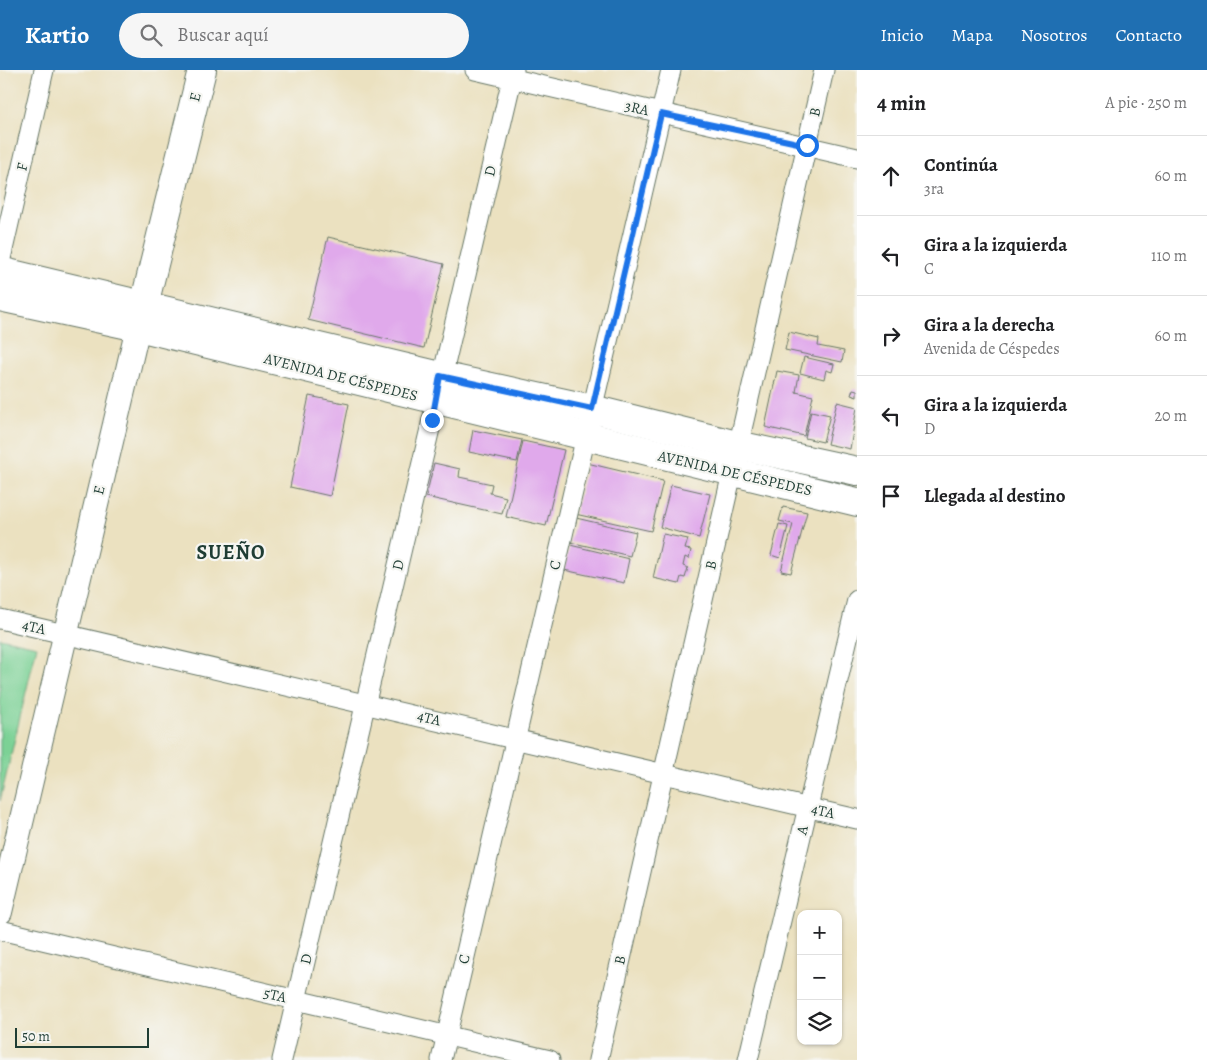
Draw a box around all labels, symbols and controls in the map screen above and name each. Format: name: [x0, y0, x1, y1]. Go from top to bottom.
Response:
search box: [119, 13, 469, 58]
text: Kartio: [25, 19, 89, 51]
icon: search: [137, 21, 165, 49]
text: Buscar aquí: [177, 22, 269, 48]
text: Inicio: [880, 23, 923, 47]
text: Mapa: [951, 23, 993, 47]
text: Nosotros: [1021, 23, 1087, 47]
text: Contacto: [1115, 23, 1182, 47]
text: 4 min: [877, 89, 926, 117]
street label: E: [184, 90, 206, 104]
text: A pie · 250 m: [1105, 92, 1187, 114]
street label: 3RA: [623, 96, 651, 121]
street label: B: [804, 105, 826, 119]
route start: [796, 134, 819, 157]
text: Continúa: [924, 152, 998, 178]
street label: F: [11, 161, 33, 173]
icon: ahead: [877, 162, 905, 190]
street label: D: [479, 164, 501, 178]
text: 60 m: [1155, 165, 1187, 187]
text: 3ra: [924, 178, 944, 200]
text: Gira a la izquierda: [924, 232, 1067, 258]
icon: left: [877, 242, 905, 270]
text: 110 m: [1151, 245, 1187, 267]
text: C: [924, 258, 934, 280]
text: Gira a la derecha: [924, 312, 1055, 338]
icon: right: [877, 322, 905, 350]
text: 60 m: [1155, 325, 1187, 347]
text: Avenida de Céspedes: [924, 338, 1060, 360]
street label: AVENIDA DE CÉSPEDES: [261, 348, 420, 406]
text: Gira a la izquierda: [924, 392, 1067, 418]
icon: left: [877, 402, 905, 430]
text: 20 m: [1154, 405, 1187, 427]
route end: [421, 409, 444, 432]
text: D: [924, 418, 935, 440]
street label: AVENIDA DE CÉSPEDES: [655, 445, 814, 500]
icon: arrive: [877, 482, 905, 510]
street label: E: [88, 483, 110, 497]
text: Llegada al destino: [924, 483, 1066, 509]
district label: SUEÑO: [197, 539, 265, 566]
street label: D: [387, 558, 409, 572]
street label: C: [544, 558, 566, 572]
street label: B: [700, 558, 722, 572]
street label: 4TA: [20, 615, 48, 639]
street label: 4TA: [415, 705, 443, 731]
street label: 4TA: [809, 799, 837, 823]
street label: A: [791, 823, 813, 837]
map controls: [797, 910, 842, 1045]
button: +: [797, 910, 842, 955]
street label: D: [295, 952, 317, 966]
street label: C: [453, 952, 475, 966]
street label: B: [609, 953, 631, 967]
button: −: [797, 955, 842, 1000]
street label: 5TA: [262, 983, 289, 1007]
button: layers: [797, 1000, 842, 1045]
scale bar: [15, 1025, 149, 1048]
text: 50 m: [22, 1027, 50, 1046]

